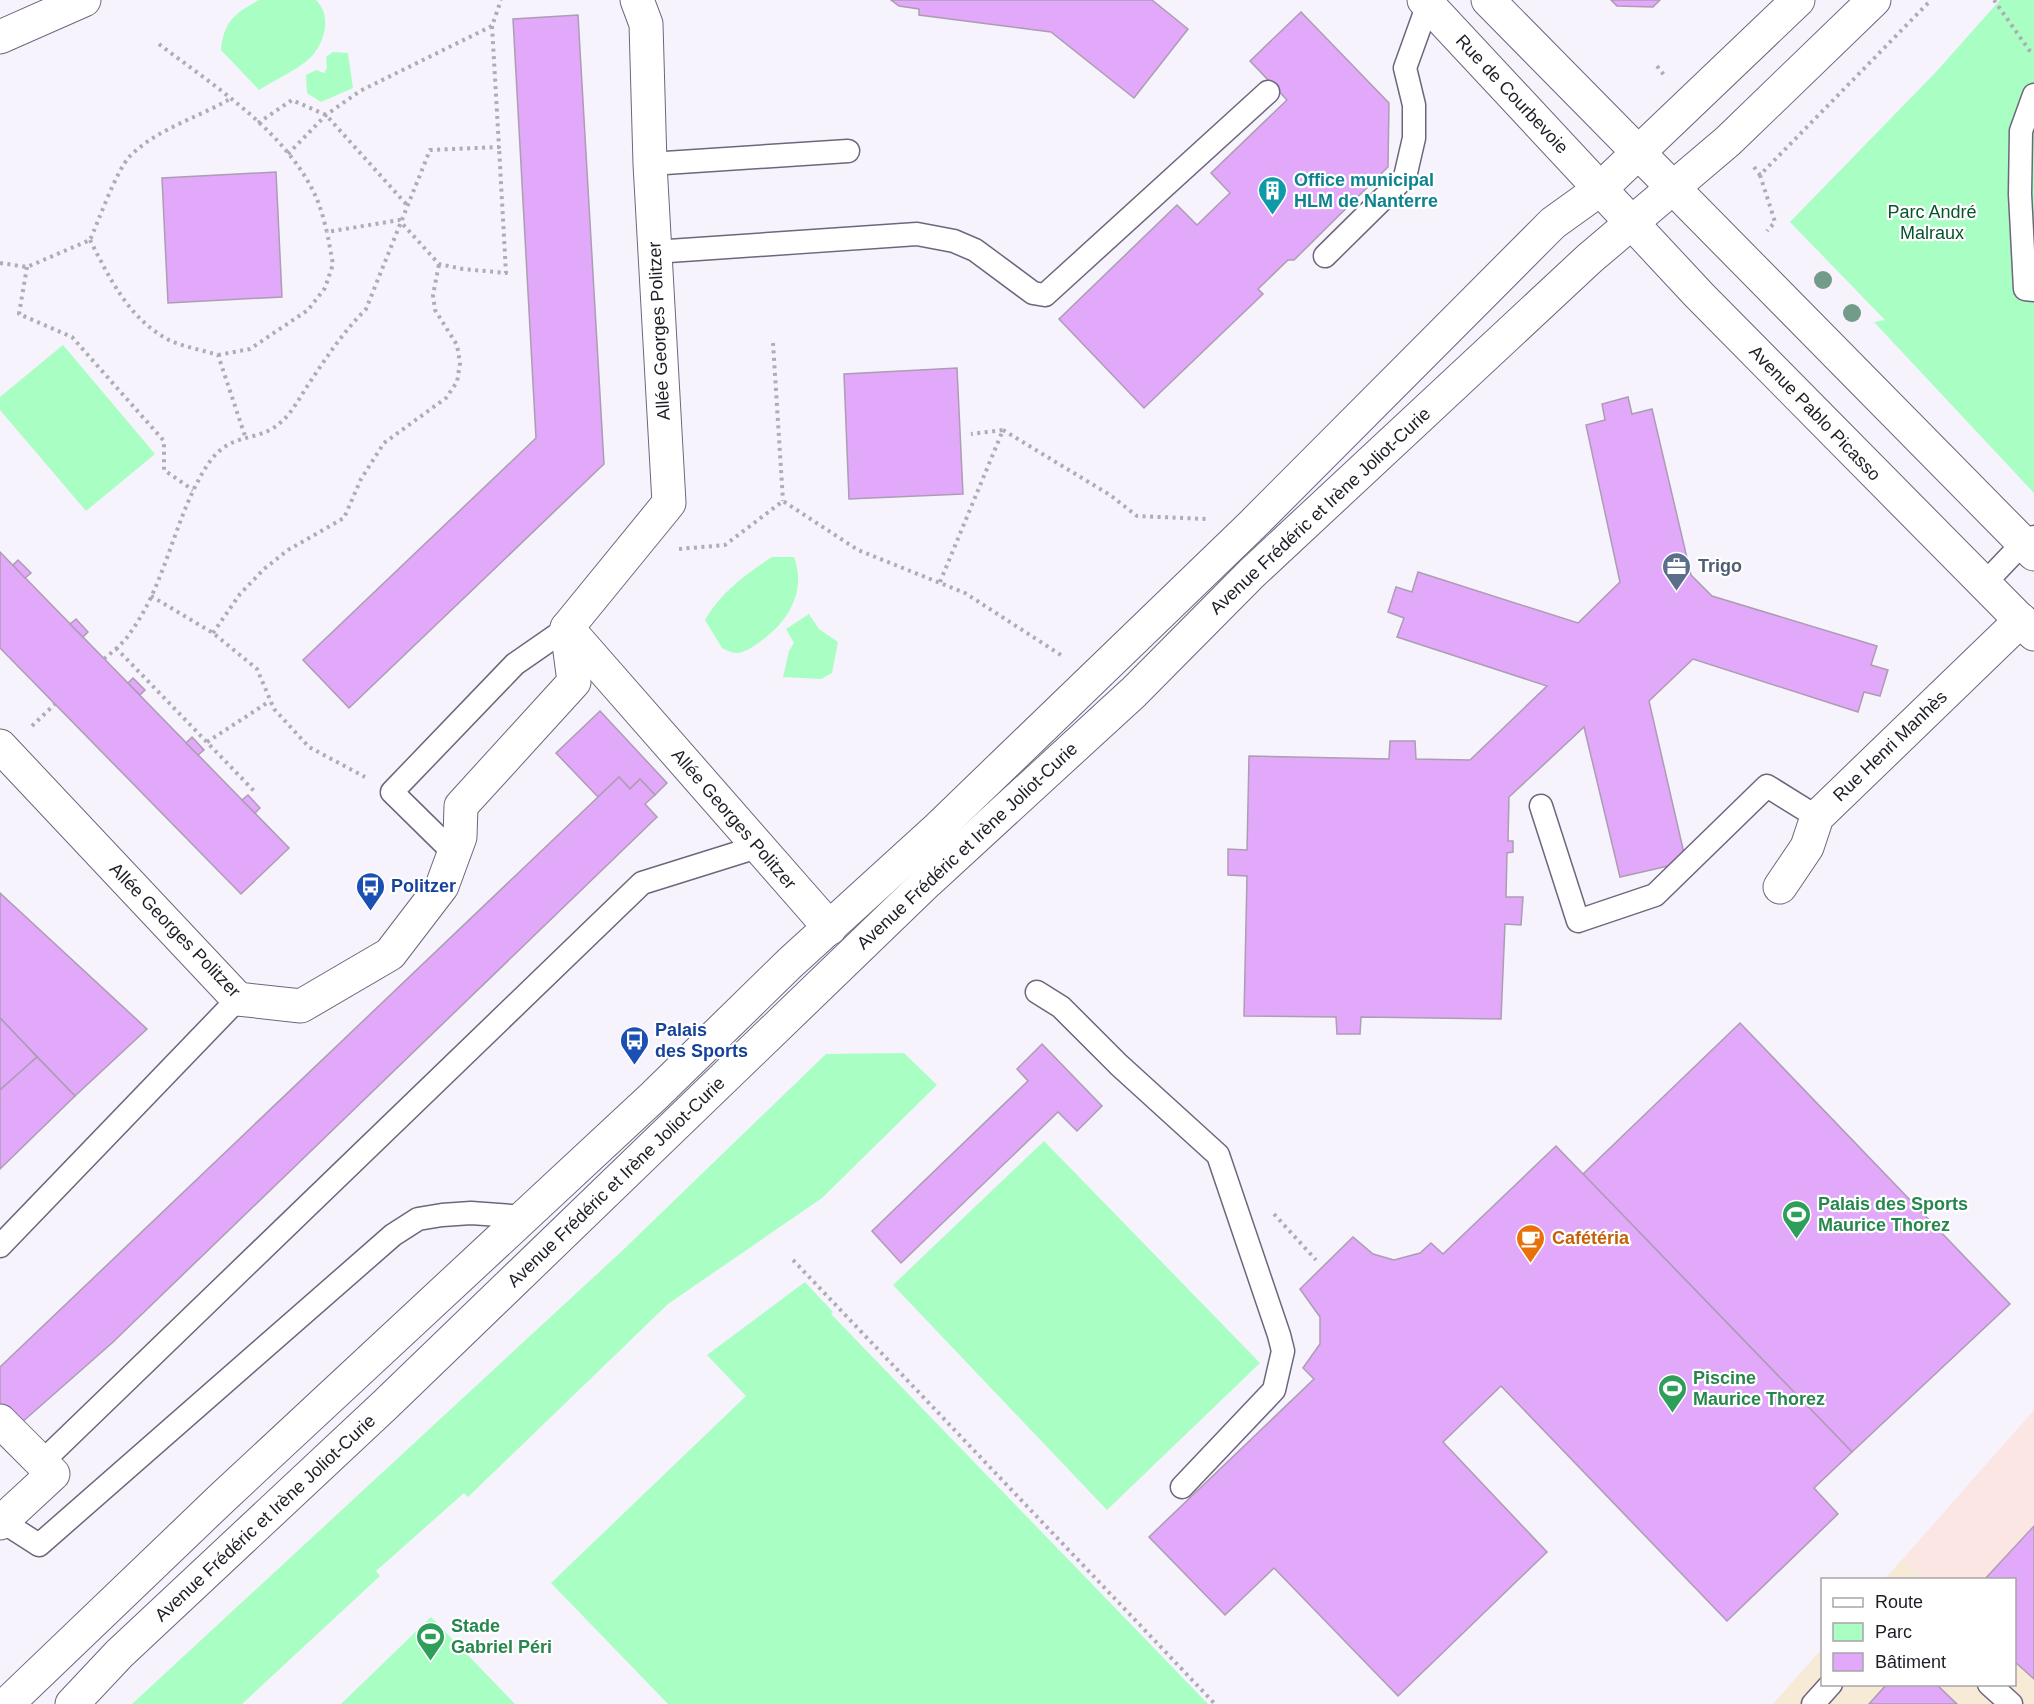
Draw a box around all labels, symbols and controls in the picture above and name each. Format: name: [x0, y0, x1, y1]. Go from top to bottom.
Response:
street label: Rue de Courbevoie: [1452, 30, 1572, 158]
place label: Office municipal HLM de Nanterre: [1294, 170, 1438, 211]
building icon: Office municipal HLM de Nanterre: [1257, 174, 1289, 216]
park label: Parc André Malraux: [1887, 202, 1977, 243]
street label: Allée Georges Politzer: [644, 241, 674, 421]
street label: Avenue Pablo Picasso: [1745, 341, 1885, 485]
street label: Avenue Frédéric et Irène Joliot-Curie: [1206, 403, 1434, 619]
office icon: Trigo: [1661, 550, 1693, 592]
place label: Trigo: [1698, 556, 1742, 576]
street label: Rue Henri Manhès: [1829, 687, 1951, 805]
street label: Avenue Frédéric et Irène Joliot-Curie: [853, 738, 1081, 954]
street label: Allée Georges Politzer: [668, 745, 800, 893]
street label: Allée Georges Politzer: [106, 859, 244, 1001]
bus stop icon: Politzer: [354, 870, 386, 912]
place label: Politzer: [391, 876, 456, 896]
place label: Palais des Sports: [655, 1020, 748, 1061]
bus stop icon: Palais des Sports: [618, 1024, 650, 1066]
street label: Avenue Frédéric et Irène Joliot-Curie: [503, 1073, 729, 1291]
place label: Palais des Sports Maurice Thorez: [1818, 1194, 1968, 1235]
sports icon: Palais des Sports Maurice Thorez: [1781, 1198, 1813, 1240]
cafe icon: Cafétéria: [1515, 1222, 1547, 1264]
place label: Cafétéria: [1552, 1228, 1630, 1248]
place label: Piscine Maurice Thorez: [1693, 1368, 1825, 1409]
sports icon: Piscine Maurice Thorez: [1656, 1372, 1688, 1414]
street label: Avenue Frédéric et Irène Joliot-Curie: [151, 1410, 379, 1626]
legend: [1821, 1578, 2016, 1686]
text: Route: [1875, 1592, 1923, 1612]
place label: Stade Gabriel Péri: [451, 1616, 552, 1657]
sports icon: Stade Gabriel Péri: [414, 1620, 446, 1662]
text: Parc: [1875, 1622, 1912, 1642]
text: Bâtiment: [1875, 1652, 1946, 1672]

